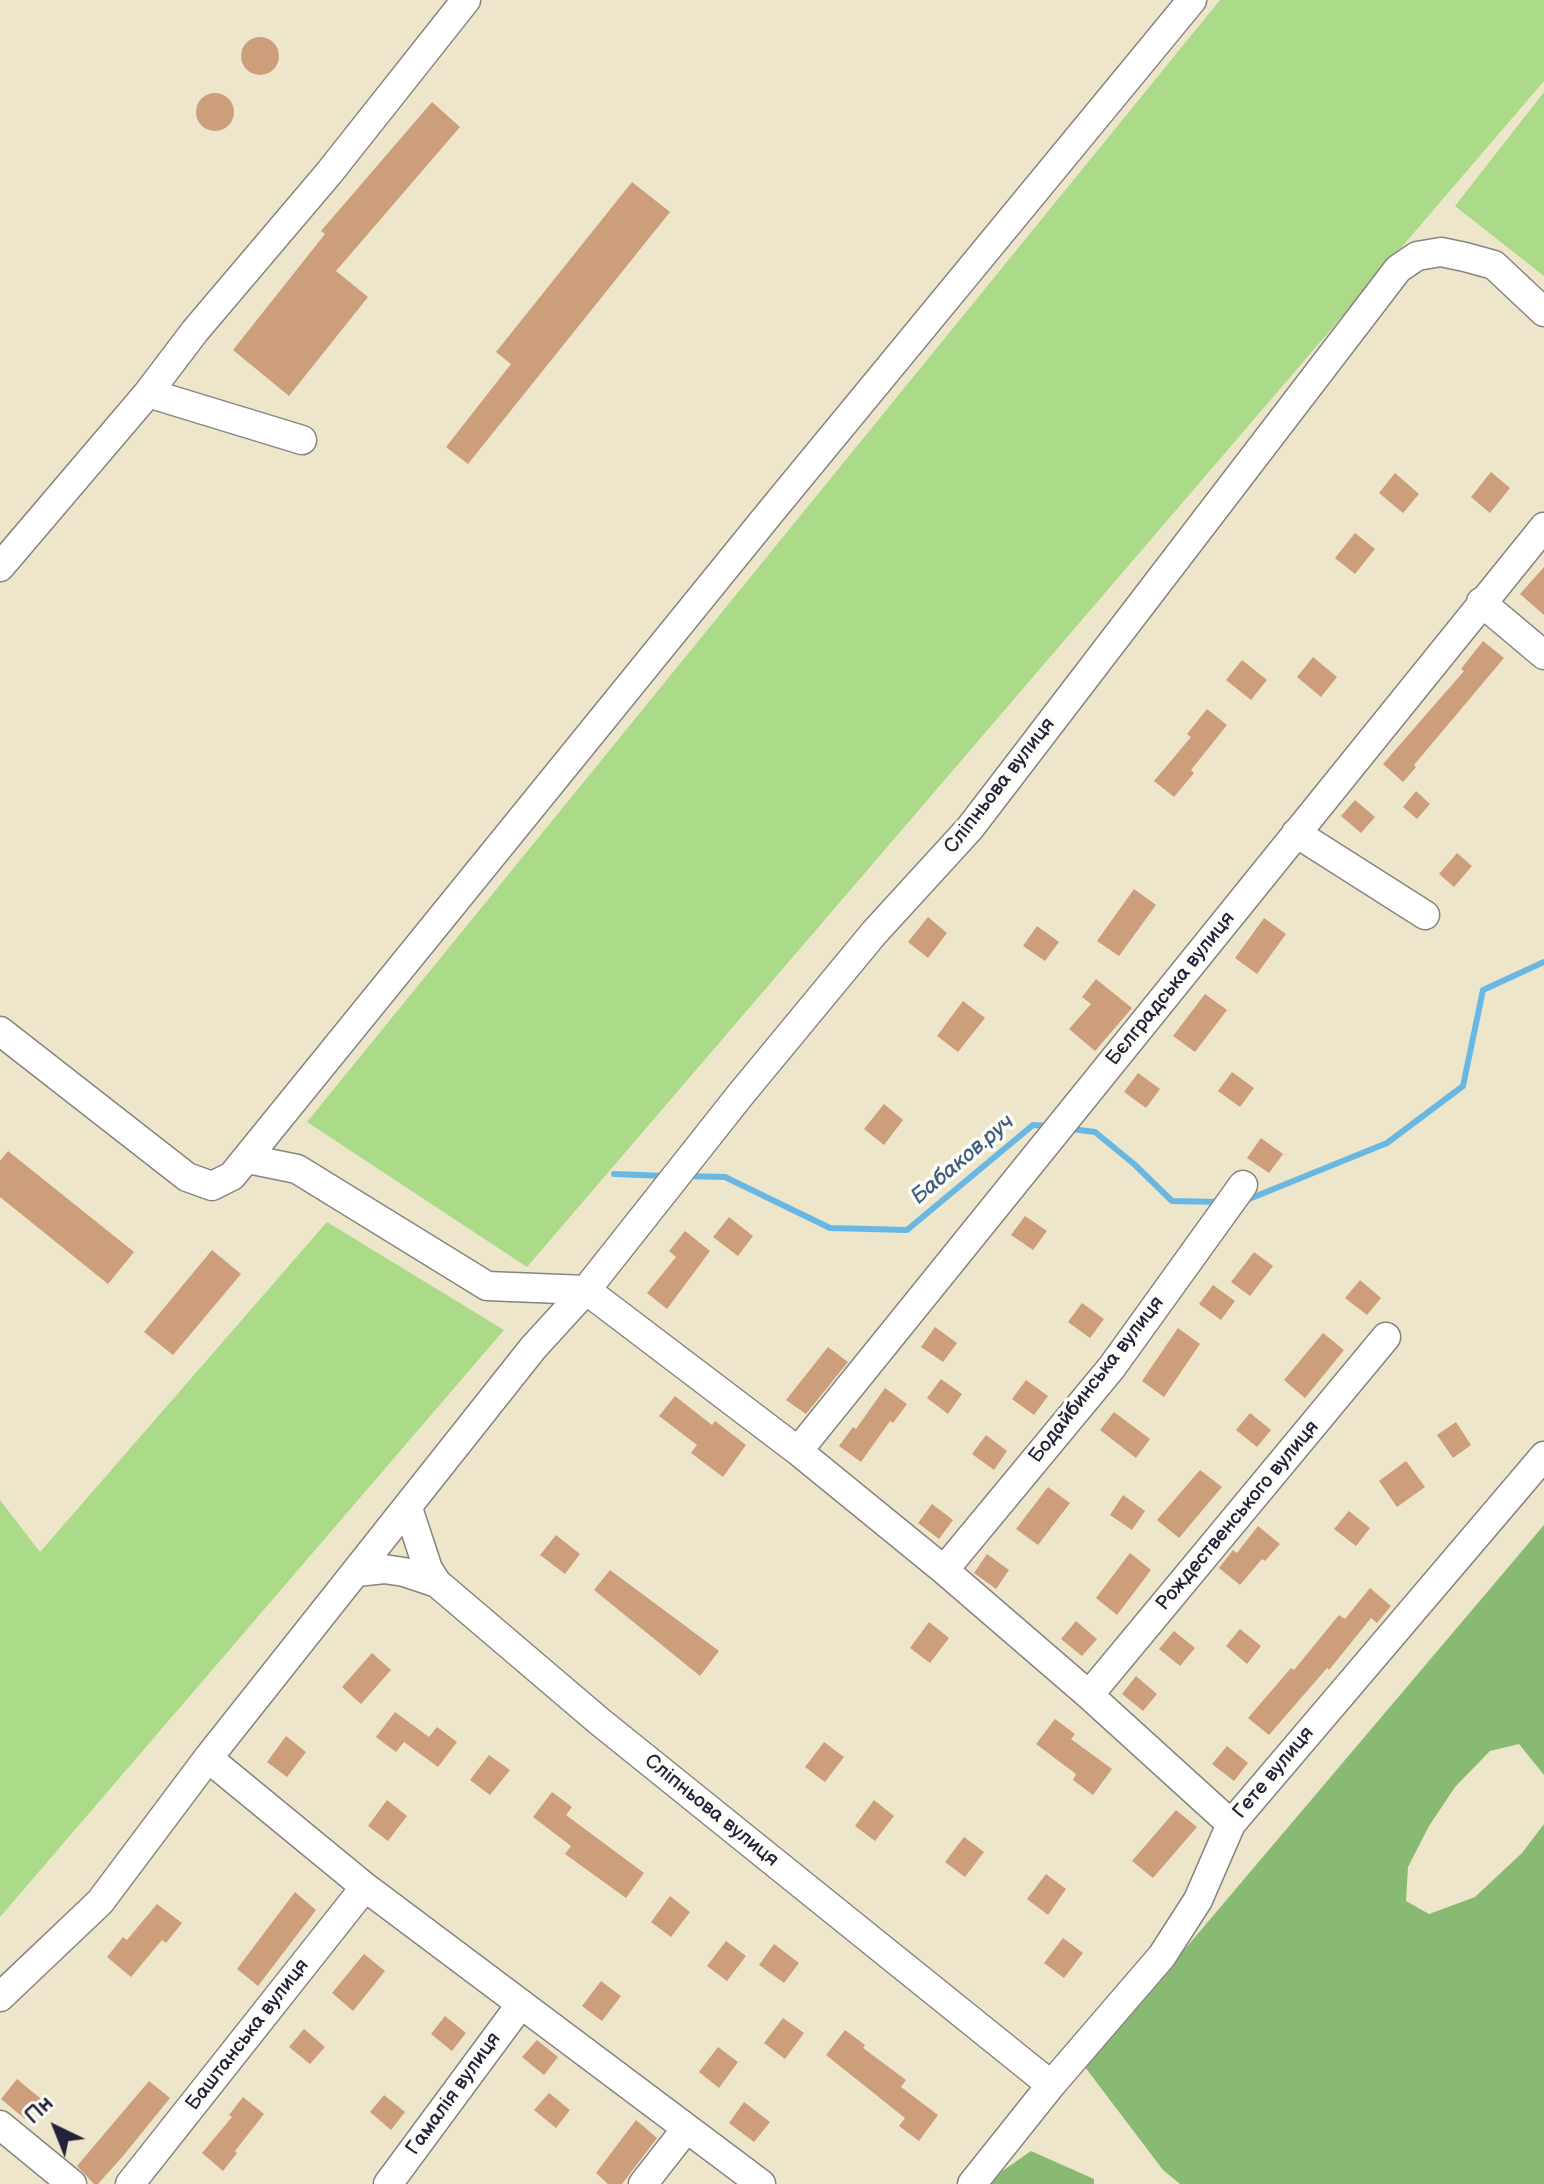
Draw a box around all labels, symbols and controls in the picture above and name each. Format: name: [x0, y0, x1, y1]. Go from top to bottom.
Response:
street label: Сліпньова вулиця: [939, 713, 1061, 859]
street label: Бєлградська вулиця: [1102, 907, 1240, 1071]
water label: Бабаков.руч: [906, 1109, 1020, 1211]
street label: Бодайбинська вулиця: [1024, 1292, 1170, 1468]
street label: Рождественського вулиця: [1151, 1416, 1325, 1616]
street label: Гете вулиця: [1228, 1722, 1320, 1824]
street label: Сліпньова вулиця: [639, 1749, 783, 1873]
street label: Баштанська вулиця: [181, 1955, 315, 2115]
street label: Гамалія вулиця: [401, 2028, 507, 2160]
north arrow: [16, 2088, 96, 2168]
text: Пн: [19, 2090, 59, 2130]

